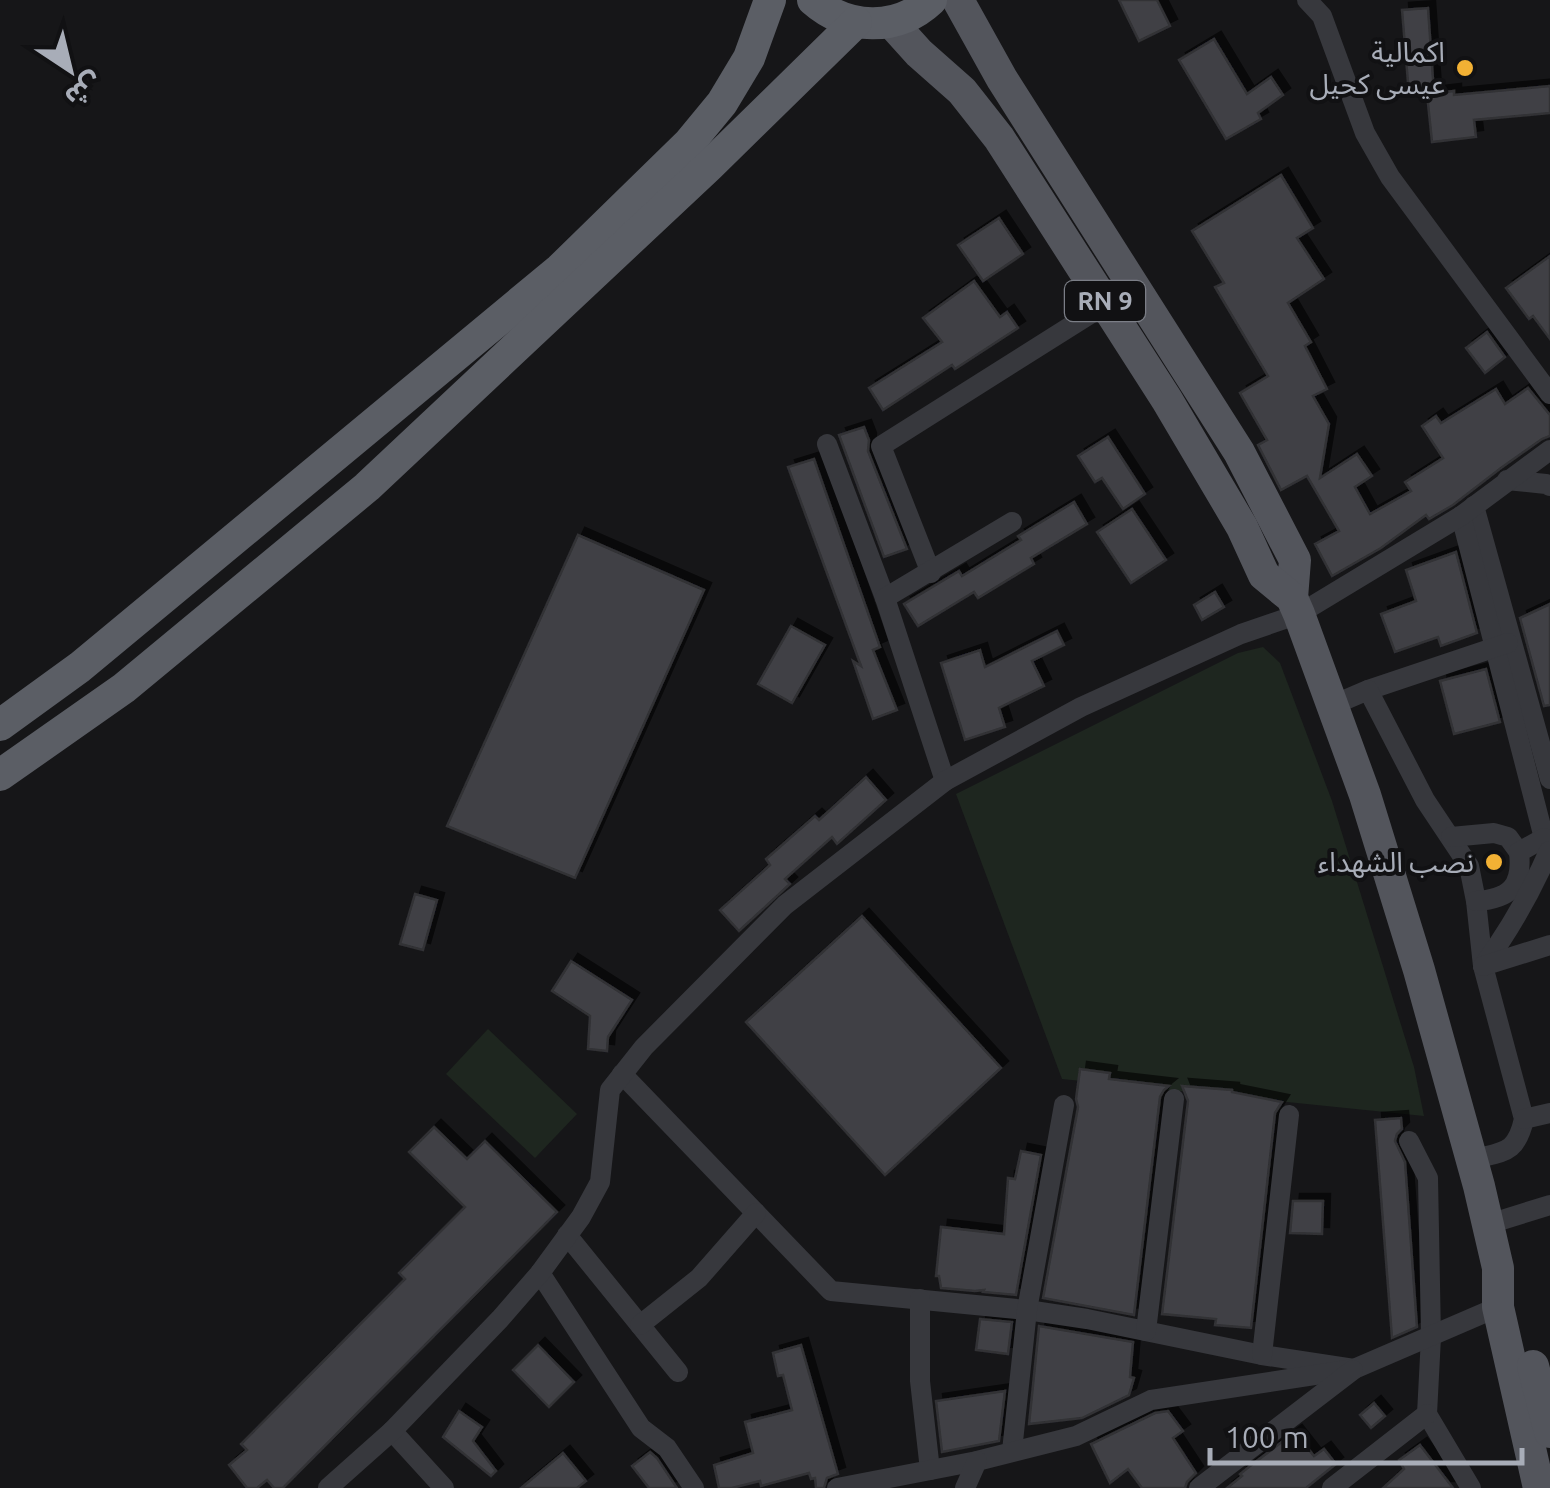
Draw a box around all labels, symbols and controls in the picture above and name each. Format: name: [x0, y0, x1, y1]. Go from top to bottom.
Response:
north arrow: [20, 20, 120, 120]
place label: اكمالية عيسى كحيل: [1309, 36, 1445, 101]
marker: اكمالية عيسى كحيل: [1454, 57, 1476, 79]
text: ش: [59, 66, 109, 115]
road number: RN 9: [1065, 281, 1145, 321]
place label: نصب الشهداء: [1318, 846, 1474, 878]
marker: نصب الشهداء: [1483, 851, 1505, 873]
scale bar: [1210, 1403, 1522, 1465]
text: 100 m: [1225, 1420, 1309, 1454]

